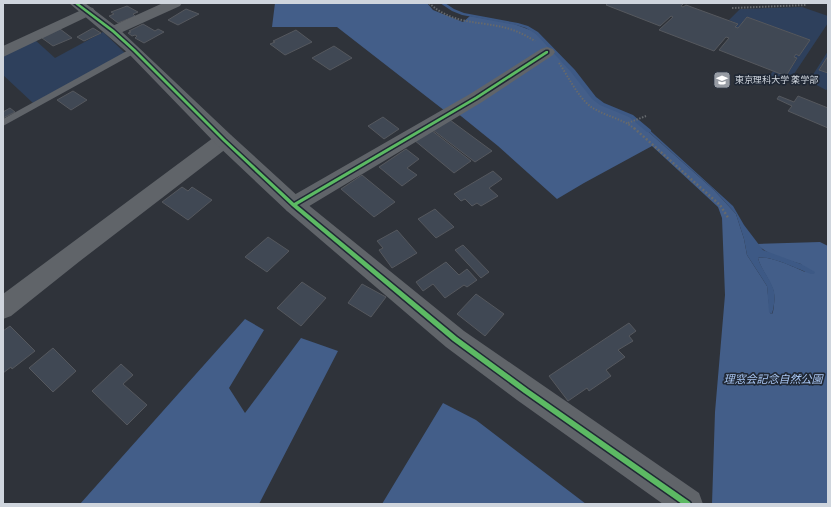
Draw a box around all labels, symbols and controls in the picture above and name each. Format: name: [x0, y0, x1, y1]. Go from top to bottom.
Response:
school or university icon: 東京理科大学 薬学部: [712, 70, 732, 90]
place label: 東京理科大学 薬学部: [735, 74, 818, 86]
park label: 理窓会記念自然公園: [724, 372, 824, 386]

